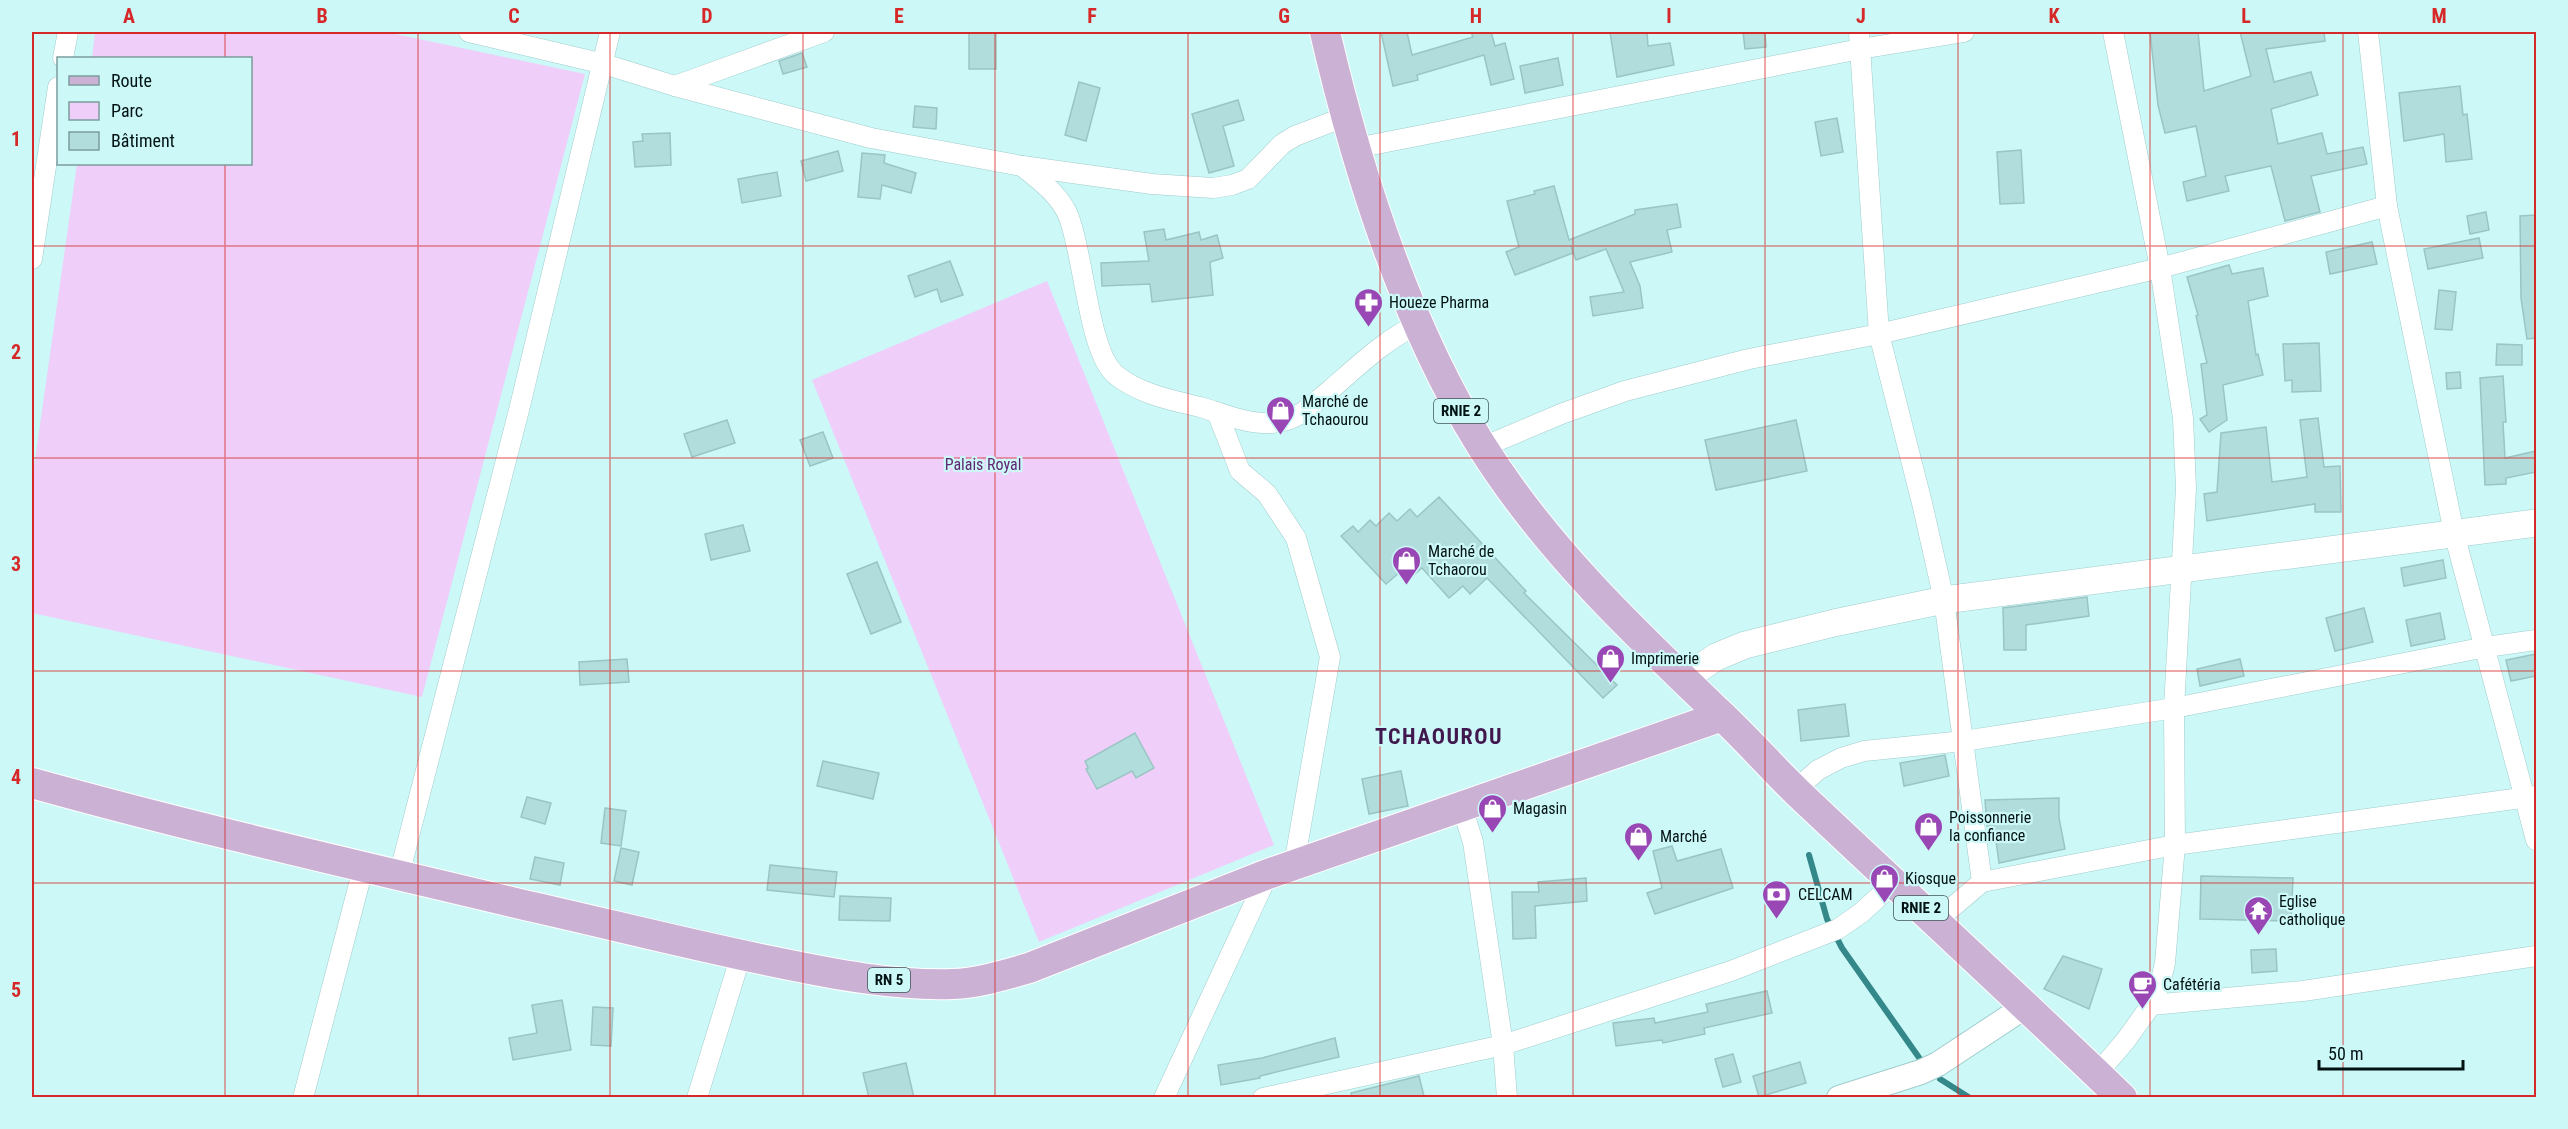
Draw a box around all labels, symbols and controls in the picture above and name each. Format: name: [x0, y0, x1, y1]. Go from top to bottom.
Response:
text: A: [123, 4, 135, 28]
text: B: [316, 4, 328, 28]
text: C: [508, 4, 520, 28]
text: D: [701, 4, 713, 28]
text: E: [894, 4, 904, 28]
text: F: [1087, 4, 1097, 28]
text: G: [1278, 4, 1290, 28]
text: H: [1470, 4, 1482, 28]
text: I: [1666, 4, 1672, 28]
text: J: [1856, 4, 1866, 28]
text: K: [2048, 4, 2060, 28]
text: L: [2241, 4, 2251, 28]
text: M: [2431, 4, 2447, 28]
legend: [57, 57, 252, 165]
text: Route: [111, 70, 152, 91]
text: Parc: [111, 100, 143, 121]
text: 1: [11, 127, 21, 151]
text: Bâtiment: [111, 130, 175, 151]
pharmacy icon: Houeze Pharma: [1352, 286, 1384, 328]
place label: Houeze Pharma: [1389, 293, 1489, 312]
text: 2: [11, 340, 21, 364]
place label: Marché de Tchaourou: [1302, 392, 1369, 429]
shop icon: Marché de Tchaourou: [1265, 394, 1297, 436]
road number: RNIE 2: [1434, 399, 1488, 423]
park label: Palais Royal: [945, 455, 1021, 474]
place label: Marché de Tchaorou: [1428, 542, 1494, 579]
shop icon: Marché de Tchaorou: [1391, 544, 1423, 586]
text: 3: [11, 552, 21, 576]
shop icon: Imprimerie: [1594, 642, 1626, 684]
place label: Imprimerie: [1631, 649, 1699, 668]
district label: TCHAOUROU: [1375, 724, 1503, 749]
text: 4: [11, 765, 21, 789]
shop icon: Magasin: [1476, 792, 1508, 834]
place label: Magasin: [1513, 799, 1567, 818]
place label: Poissonnerie la confiance: [1949, 808, 2031, 845]
shop icon: Poissonnerie la confiance: [1912, 810, 1944, 852]
shop icon: Marché: [1623, 820, 1655, 862]
place label: Marché: [1660, 827, 1707, 846]
shop icon: Kiosque: [1868, 862, 1900, 904]
place label: Kiosque: [1905, 869, 1956, 888]
bank icon: CELCAM: [1761, 878, 1793, 920]
place label: CELCAM: [1798, 885, 1853, 904]
place label: Eglise catholique: [2279, 892, 2345, 929]
temple icon: Eglise catholique: [2242, 894, 2274, 936]
road number: RNIE 2: [1894, 896, 1948, 920]
road number: RN 5: [868, 968, 910, 992]
cafe icon: Cafétéria: [2126, 968, 2158, 1010]
place label: Cafétéria: [2163, 975, 2221, 994]
text: 5: [11, 978, 21, 1002]
scale bar: [2319, 1033, 2463, 1071]
text: 50 m: [2328, 1043, 2363, 1064]

